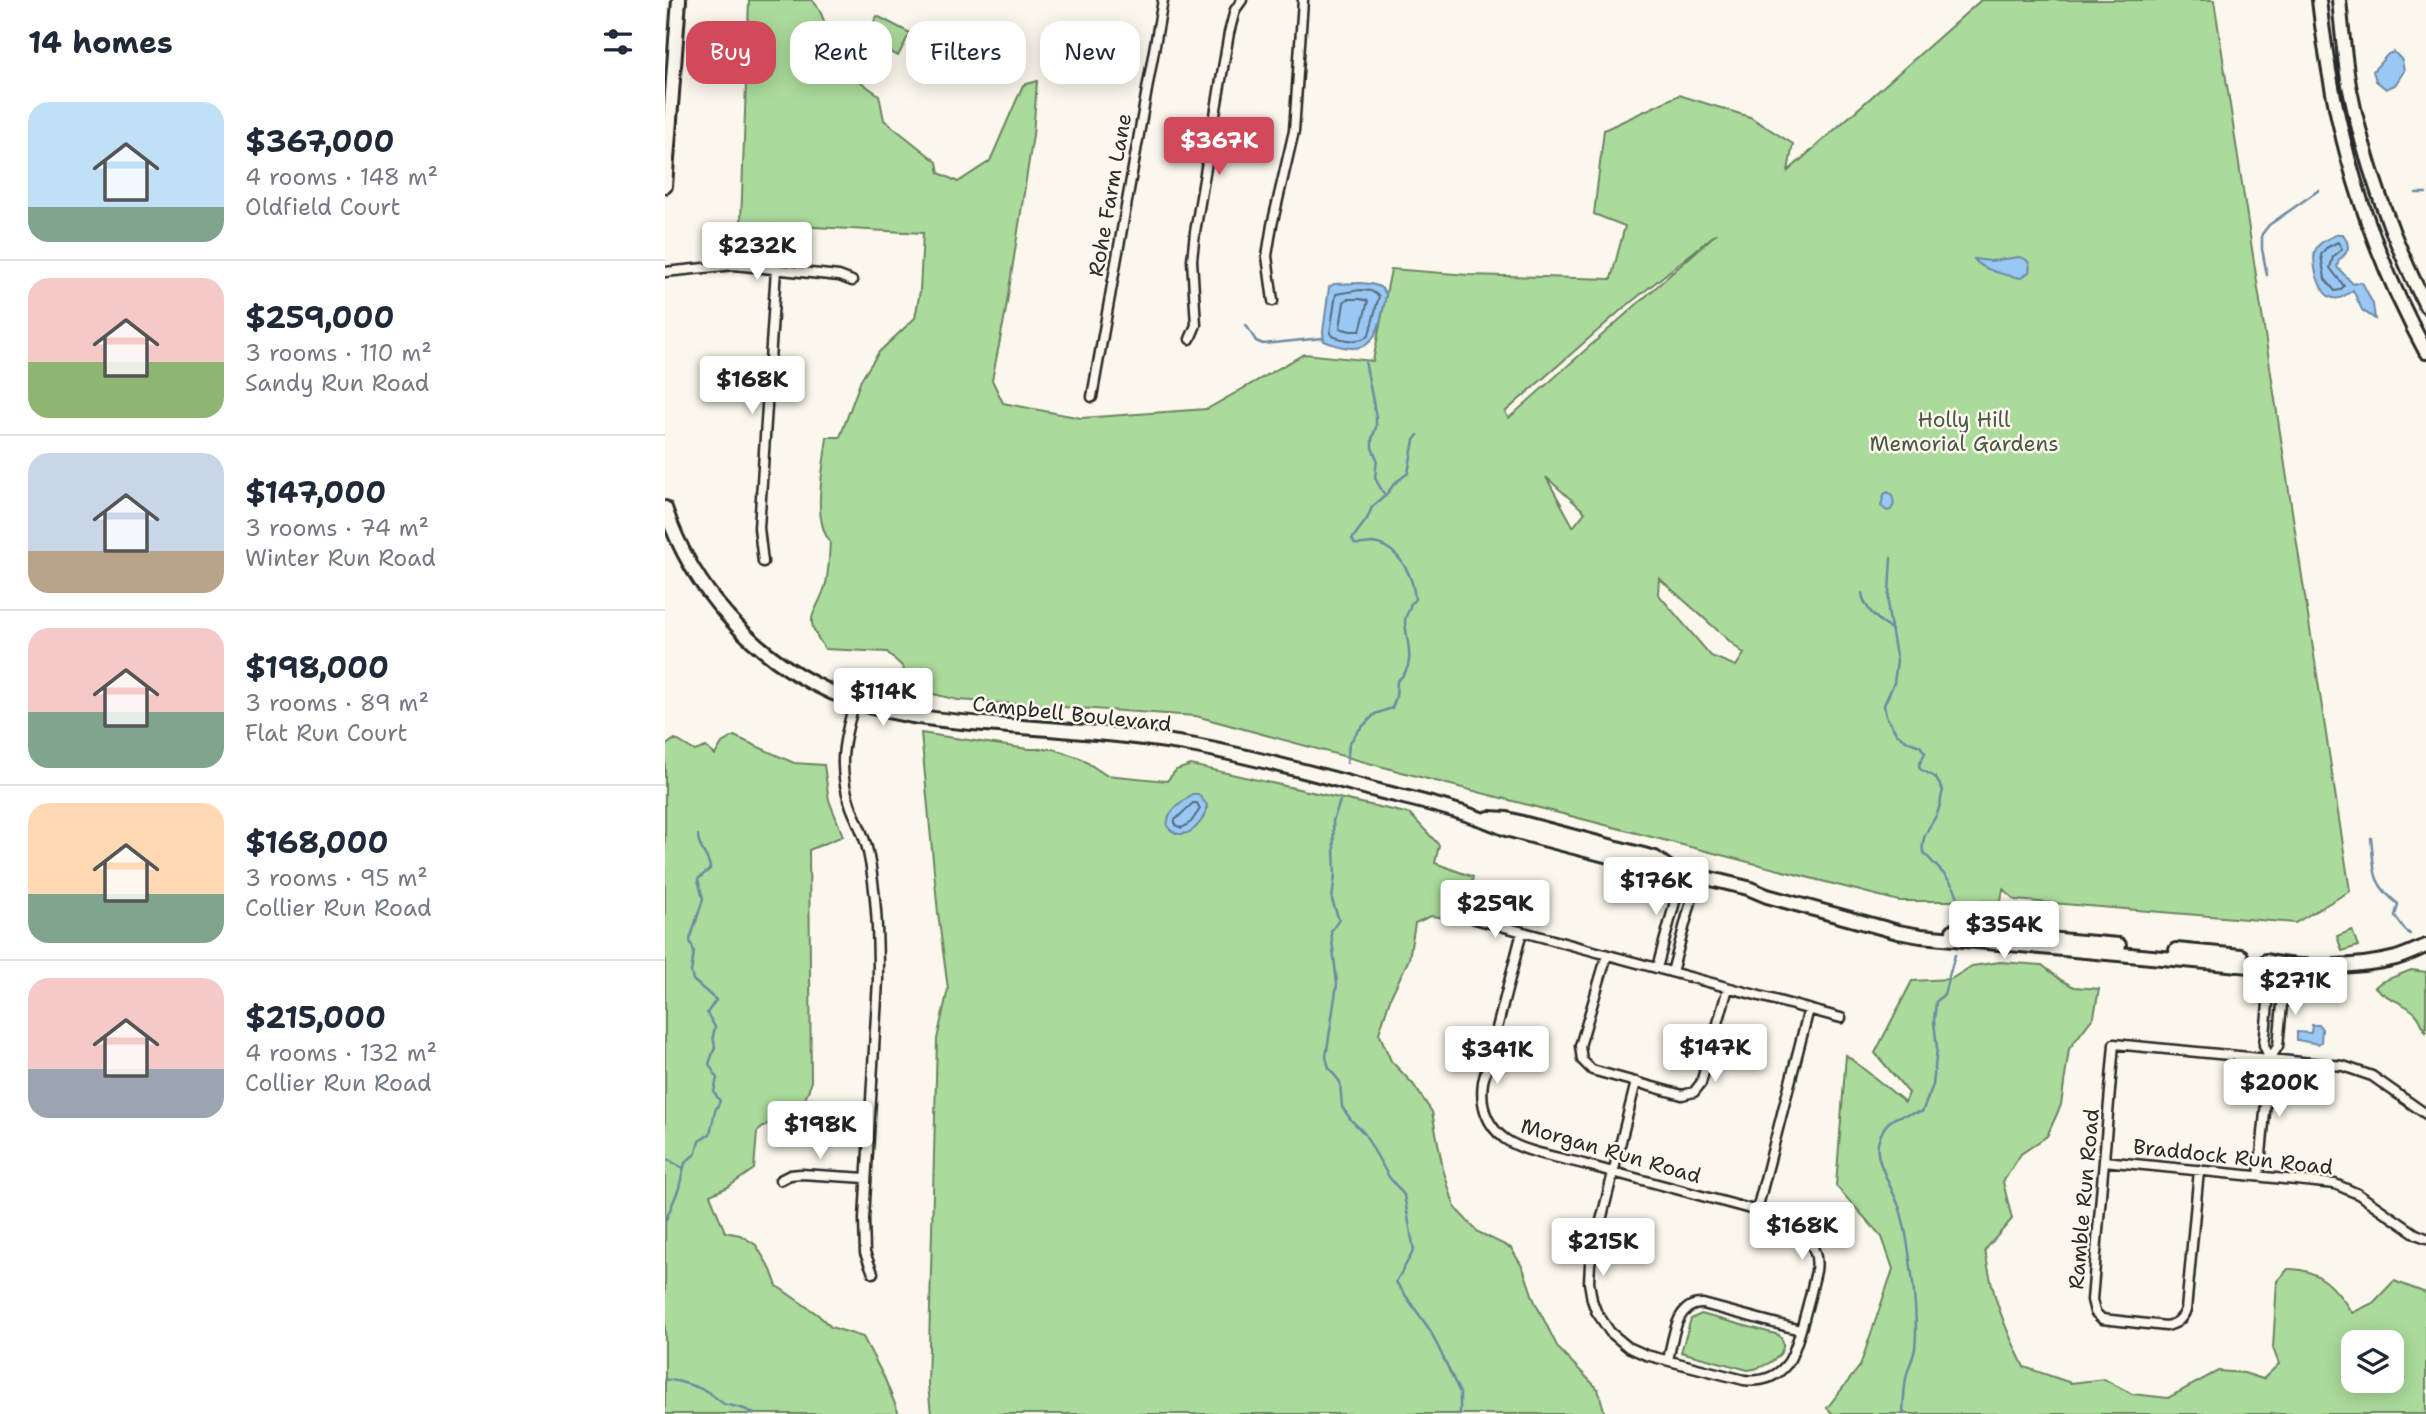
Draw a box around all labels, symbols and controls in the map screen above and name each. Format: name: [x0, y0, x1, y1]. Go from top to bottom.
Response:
chip: Buy: [686, 21, 776, 84]
chip: Rent: [790, 21, 892, 84]
chip: Filters: [906, 21, 1026, 84]
chip: New: [1040, 21, 1140, 84]
text: 14 homes: [28, 22, 173, 63]
icon: filters: [599, 23, 637, 61]
street label: Rohe Farm Lane: [1082, 111, 1138, 279]
pin: $367K: [1170, 118, 1268, 177]
text: $367,000: [245, 121, 394, 162]
text: $367K: [1180, 125, 1258, 155]
icon: home: [84, 130, 168, 214]
text: 4 rooms · 148 m²: [245, 162, 438, 192]
text: Oldfield Court: [245, 192, 401, 222]
pin: $232K: [708, 222, 806, 282]
text: $232K: [718, 230, 796, 260]
text: $259,000: [245, 297, 395, 338]
icon: home: [84, 306, 168, 390]
text: 3 rooms · 110 m²: [245, 338, 432, 368]
pin: $168K: [703, 356, 801, 416]
text: $168K: [716, 364, 788, 394]
text: Sandy Run Road: [245, 368, 429, 398]
park label: Holly Hill Memorial Gardens: [1869, 406, 2059, 458]
text: $147,000: [245, 472, 386, 513]
icon: home: [84, 481, 168, 565]
text: 3 rooms · 74 m²: [245, 513, 429, 543]
text: Winter Run Road: [245, 543, 436, 573]
text: $198,000: [245, 647, 389, 688]
icon: home: [84, 656, 168, 740]
pin: $114K: [834, 668, 932, 728]
text: $114K: [850, 676, 916, 706]
text: 3 rooms · 89 m²: [245, 688, 429, 718]
street label: Campbell Boulevard: [971, 690, 1173, 738]
text: Flat Run Court: [245, 718, 408, 748]
text: $168,000: [245, 822, 389, 863]
icon: home: [84, 831, 168, 915]
pin: $176K: [1607, 858, 1705, 917]
text: 3 rooms · 95 m²: [245, 863, 428, 893]
text: $176K: [1620, 865, 1692, 895]
pin: $259K: [1446, 880, 1544, 940]
text: $259K: [1457, 888, 1533, 918]
text: Collier Run Road: [245, 893, 432, 923]
pin: $354K: [1955, 902, 2053, 961]
text: $354K: [1965, 909, 2043, 939]
pin: $271K: [2246, 958, 2344, 1017]
text: $271K: [2259, 965, 2331, 995]
text: $215,000: [245, 997, 386, 1038]
icon: home: [84, 1006, 168, 1090]
pin: $147K: [1666, 1024, 1764, 1084]
pin: $341K: [1448, 1026, 1546, 1086]
text: $147K: [1679, 1032, 1751, 1062]
text: $341K: [1461, 1034, 1533, 1064]
text: 4 rooms · 132 m²: [245, 1038, 437, 1068]
pin: $200K: [2230, 1060, 2328, 1119]
text: $200K: [2240, 1067, 2318, 1097]
text: Collier Run Road: [245, 1068, 432, 1098]
pin: $198K: [771, 1102, 869, 1161]
street label: Ramble Run Road: [2062, 1107, 2106, 1291]
text: $198K: [784, 1109, 857, 1139]
street label: Morgan Run Road: [1518, 1112, 1704, 1190]
street label: Braddock Run Road: [2132, 1133, 2334, 1181]
pin: $168K: [1753, 1202, 1851, 1262]
text: $168K: [1766, 1210, 1838, 1240]
pin: $215K: [1554, 1218, 1652, 1278]
text: $215K: [1568, 1226, 1638, 1256]
map controls: [2341, 1330, 2404, 1393]
button: layers: [2341, 1330, 2404, 1393]

